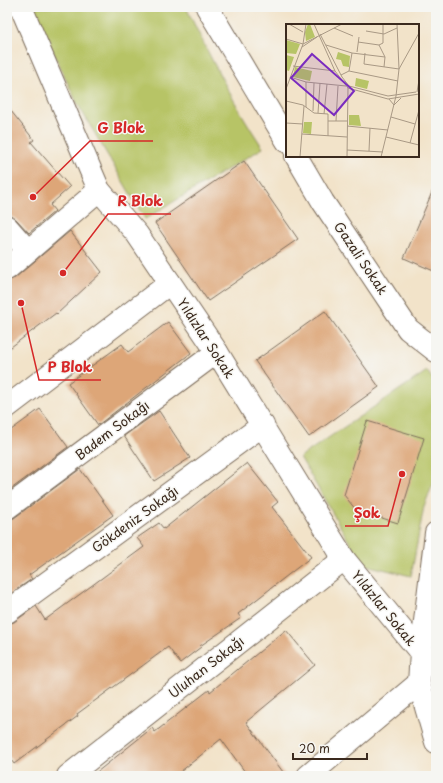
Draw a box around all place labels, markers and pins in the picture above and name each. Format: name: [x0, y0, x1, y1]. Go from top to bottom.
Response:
callout: G Blok: [90, 115, 153, 141]
callout: R Blok: [108, 188, 171, 214]
callout: P Blok: [39, 354, 101, 380]
callout: Şok: [345, 500, 388, 526]

